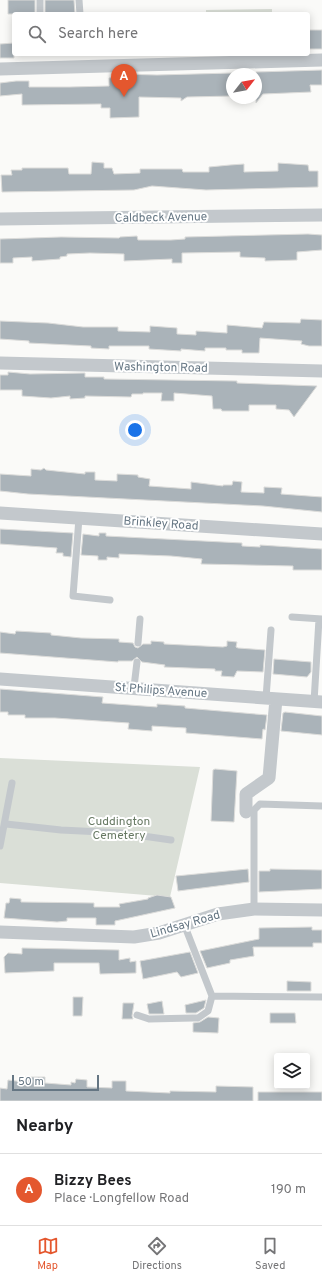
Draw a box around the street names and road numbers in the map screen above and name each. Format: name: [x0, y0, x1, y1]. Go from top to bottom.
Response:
street label: Caldbeck Avenue: [115, 209, 207, 227]
street label: Washington Road: [114, 359, 208, 377]
street label: Brinkley Road: [123, 513, 199, 535]
street label: St Philips Avenue: [114, 680, 208, 702]
street label: Lindsay Road: [148, 907, 222, 943]

